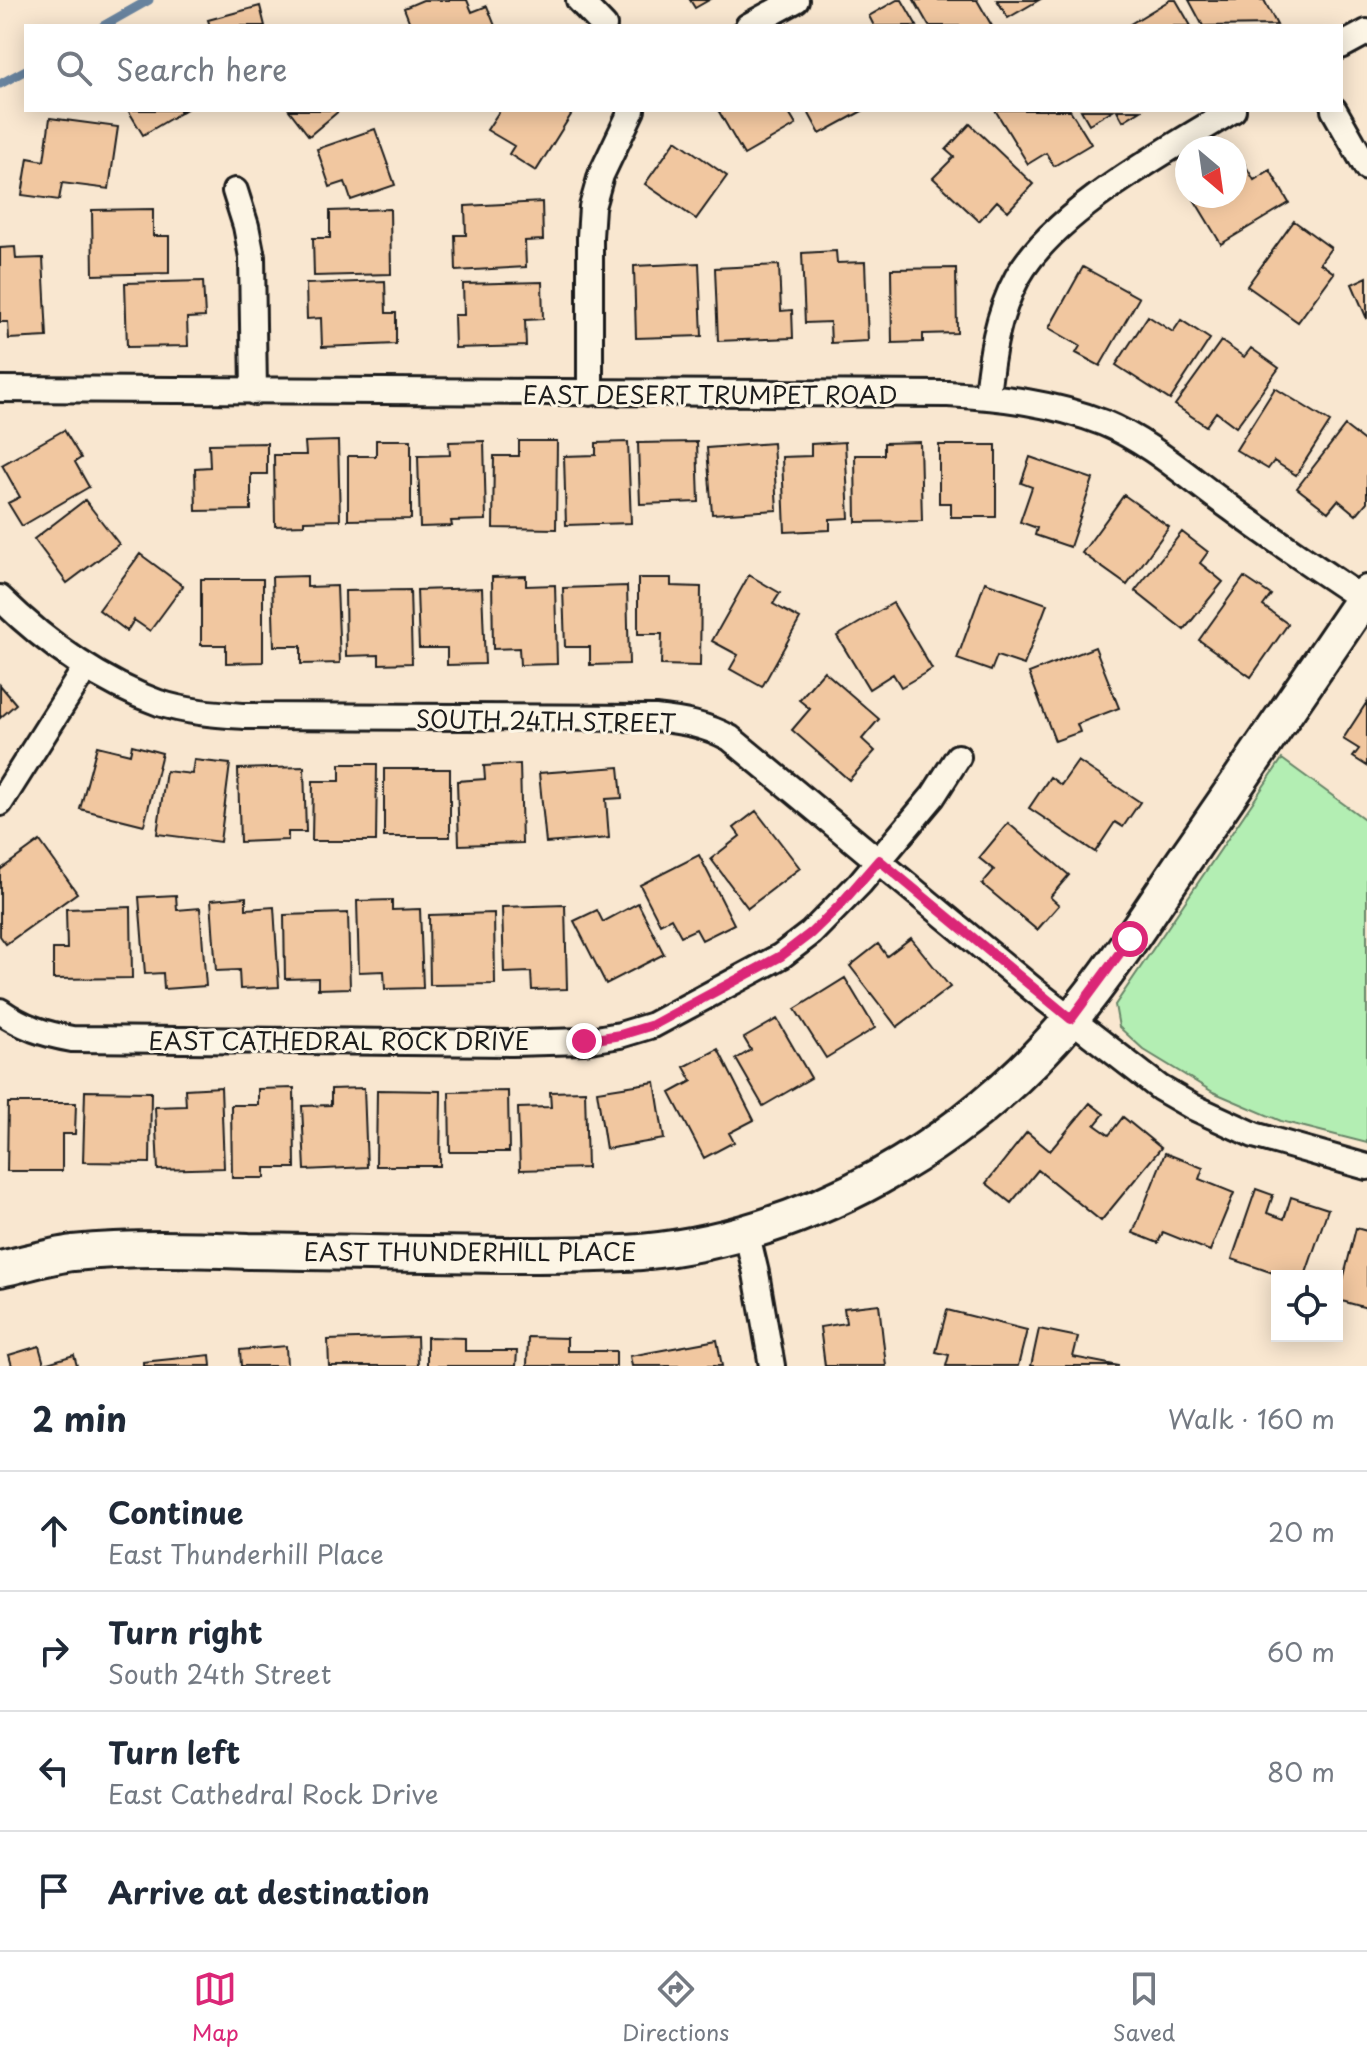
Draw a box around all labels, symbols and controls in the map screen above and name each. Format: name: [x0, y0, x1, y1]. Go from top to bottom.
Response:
search box: [24, 24, 1343, 112]
icon: search: [52, 46, 96, 90]
text: Search here: [116, 46, 288, 91]
north arrow: [1175, 136, 1247, 208]
street label: EAST DESERT TRUMPET ROAD: [522, 376, 898, 412]
street label: SOUTH 24TH STREET: [416, 700, 677, 740]
route start: [1112, 921, 1148, 957]
street label: EAST CATHEDRAL ROCK DRIVE: [148, 1022, 530, 1058]
route end: [566, 1023, 602, 1059]
street label: EAST THUNDERHILL PLACE: [303, 1233, 637, 1269]
map controls: [1271, 1270, 1343, 1342]
button: locate: [1271, 1270, 1343, 1342]
text: 2 min: [32, 1392, 127, 1444]
text: Walk · 160 m: [1168, 1399, 1335, 1438]
text: Continue: [108, 1489, 243, 1534]
icon: ahead: [32, 1509, 76, 1553]
text: 20 m: [1268, 1512, 1335, 1551]
text: East Thunderhill Place: [108, 1534, 384, 1573]
text: Turn right: [108, 1609, 263, 1654]
icon: right: [32, 1629, 76, 1673]
text: 60 m: [1267, 1632, 1335, 1671]
text: South 24th Street: [108, 1654, 331, 1693]
text: Turn left: [108, 1729, 240, 1774]
icon: left: [32, 1749, 76, 1793]
text: 80 m: [1267, 1752, 1335, 1791]
text: East Cathedral Rock Drive: [108, 1774, 438, 1813]
icon: arrive: [32, 1869, 76, 1913]
text: Arrive at destination: [108, 1869, 430, 1914]
tab: Map: [192, 1967, 239, 2048]
tab: Directions: [622, 1967, 729, 2048]
tab: Saved: [1113, 1967, 1175, 2048]

